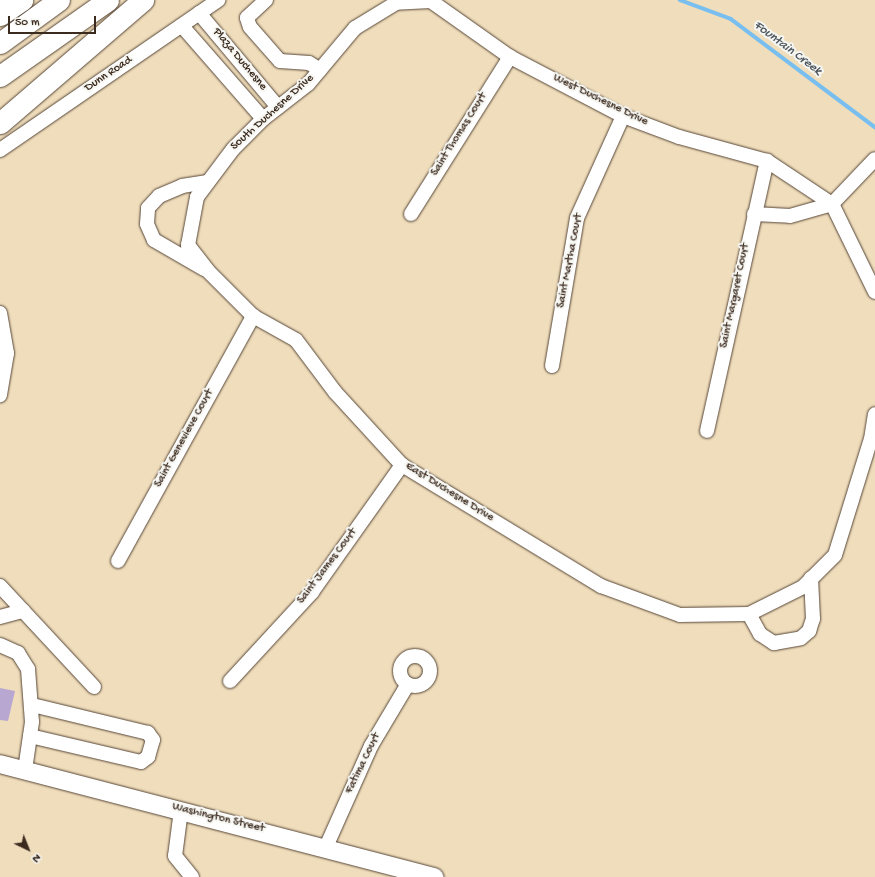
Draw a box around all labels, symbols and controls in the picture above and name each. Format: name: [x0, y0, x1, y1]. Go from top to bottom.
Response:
scale bar: [10, 8, 98, 34]
text: 50 m: [15, 16, 40, 30]
water label: Fountain Creek: [750, 18, 824, 80]
street label: Plaza Duchesne: [209, 26, 269, 94]
street label: Dunn Road: [83, 54, 135, 96]
street label: South Duchesne Drive: [228, 72, 318, 154]
street label: West Duchesne Drive: [550, 72, 650, 130]
street label: Saint Thomas Court: [429, 91, 491, 179]
street label: Saint Martha Court: [555, 213, 587, 309]
street label: Saint Margaret Court: [718, 242, 754, 350]
street label: Saint Genevieve Court: [152, 387, 218, 491]
street label: East Duchesne Drive: [402, 460, 496, 526]
street label: Saint James Court: [295, 526, 361, 608]
street label: Fatima Court: [343, 731, 385, 797]
street label: Washington Street: [170, 801, 266, 837]
north arrow: [8, 829, 48, 869]
text: N: [29, 851, 43, 865]

